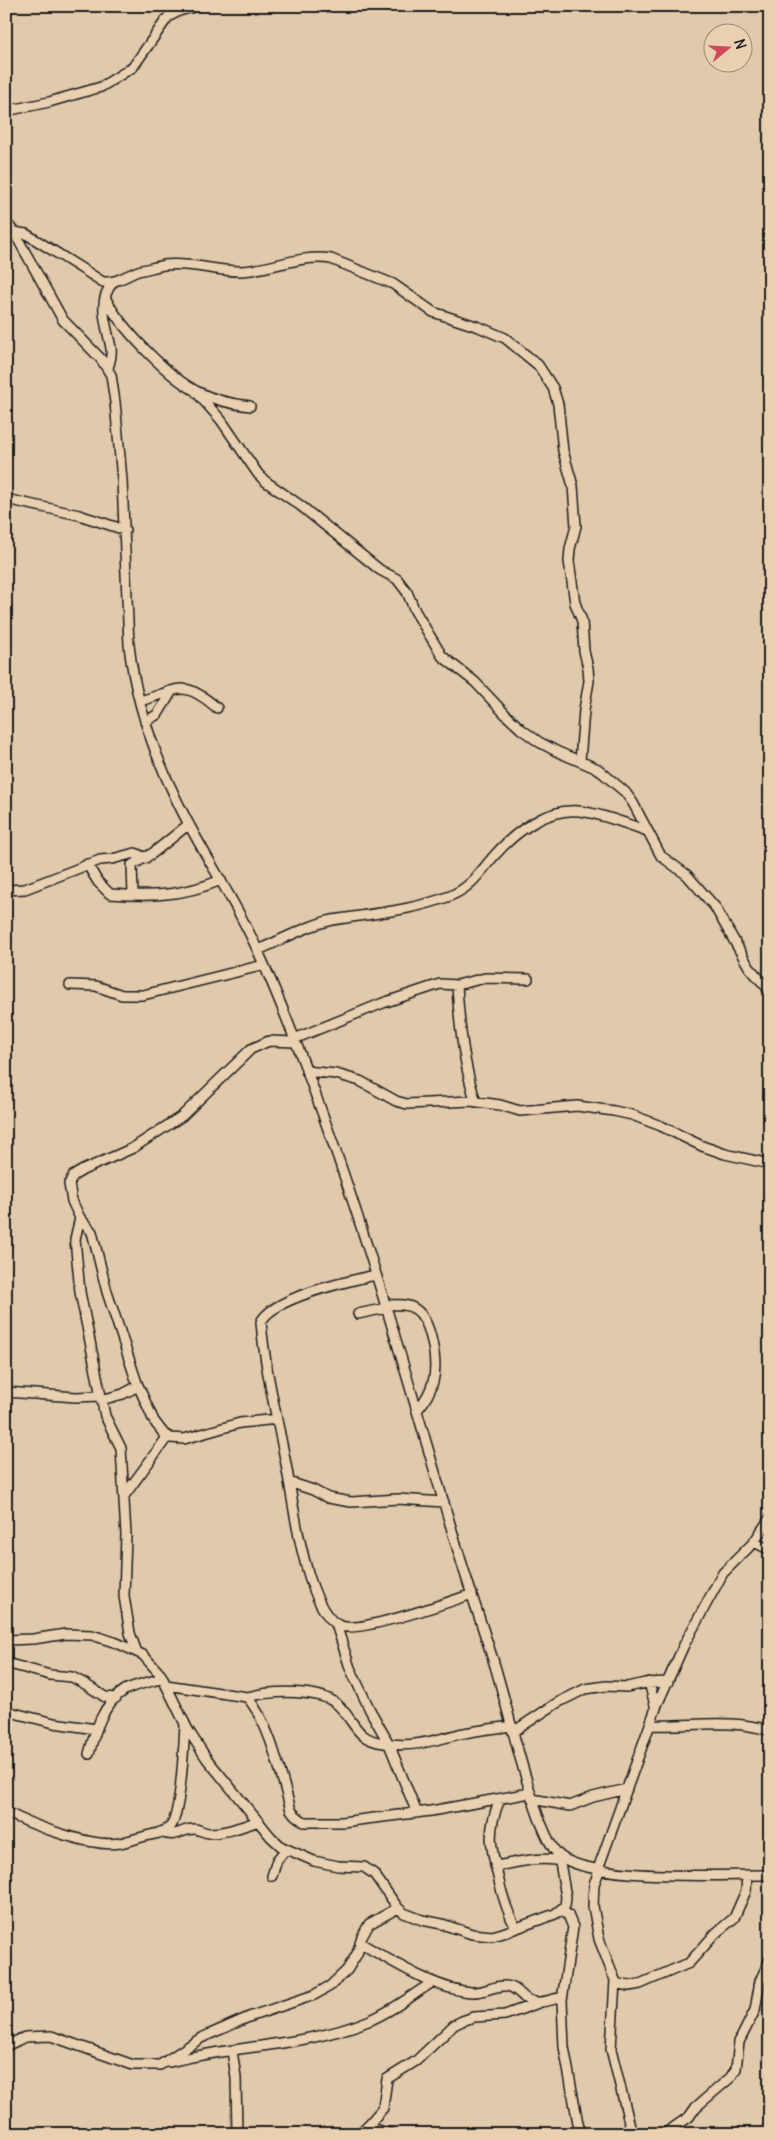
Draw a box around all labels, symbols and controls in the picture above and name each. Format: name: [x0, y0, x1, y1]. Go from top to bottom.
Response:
north arrow: [704, 22, 754, 72]
text: N: [730, 37, 750, 51]

